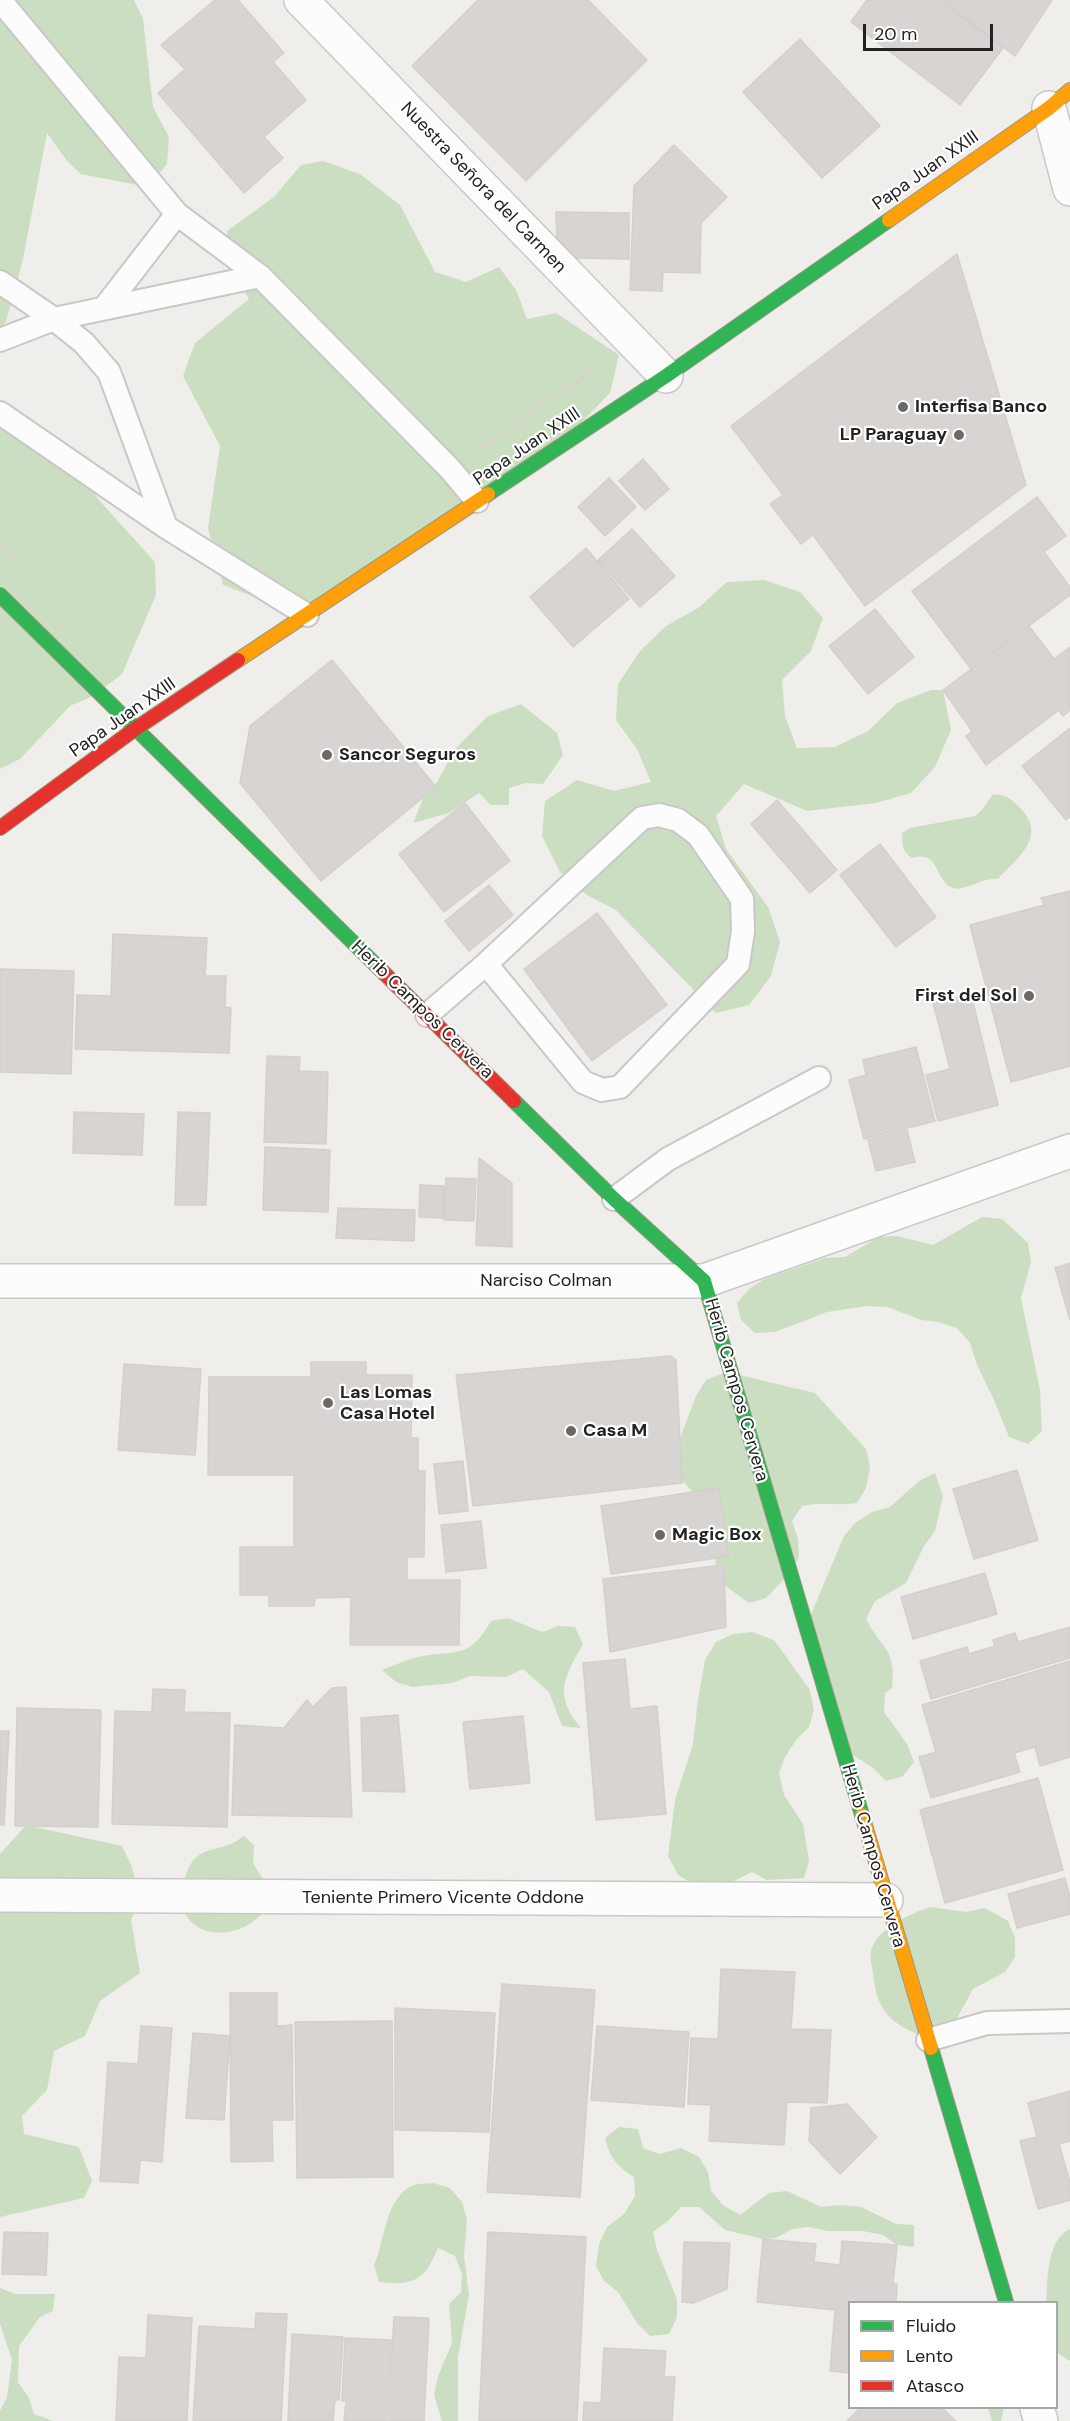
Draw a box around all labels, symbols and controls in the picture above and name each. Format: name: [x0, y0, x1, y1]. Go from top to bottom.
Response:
scale bar: [866, 12, 996, 50]
text: 20 m: [874, 22, 917, 46]
street label: Nuestra Señora del Carmen: [396, 98, 570, 278]
street label: Papa Juan XXIII: [869, 127, 983, 215]
place label: Interfisa Banco: [915, 396, 1047, 418]
marker: Interfisa Banco: [896, 400, 910, 414]
street label: Papa Juan XXIII: [469, 403, 585, 491]
place label: LP Paraguay: [840, 424, 947, 446]
marker: LP Paraguay: [952, 428, 966, 442]
street label: Papa Juan XXIII: [66, 674, 180, 762]
place label: Sancor Seguros: [339, 744, 476, 766]
marker: Sancor Seguros: [320, 748, 334, 762]
street label: Herib Campos Cervera: [346, 936, 498, 1084]
place label: First del Sol: [915, 985, 1017, 1007]
marker: First del Sol: [1022, 989, 1036, 1003]
street label: Narciso Colman: [480, 1270, 612, 1292]
street label: Herib Campos Cervera: [699, 1296, 773, 1484]
place label: Las Lomas Casa Hotel: [340, 1382, 435, 1424]
marker: Las Lomas Casa Hotel: [321, 1396, 335, 1410]
place label: Casa M: [583, 1420, 647, 1442]
marker: Casa M: [564, 1424, 578, 1438]
place label: Magic Box: [672, 1524, 762, 1546]
marker: Magic Box: [653, 1528, 667, 1542]
street label: Herib Campos Cervera: [836, 1762, 910, 1950]
street label: Teniente Primero Vicente Oddone: [302, 1887, 584, 1909]
legend: [848, 2301, 1058, 2409]
text: Fluido: [906, 2314, 956, 2338]
text: Lento: [906, 2344, 953, 2368]
text: Atasco: [906, 2374, 964, 2398]

